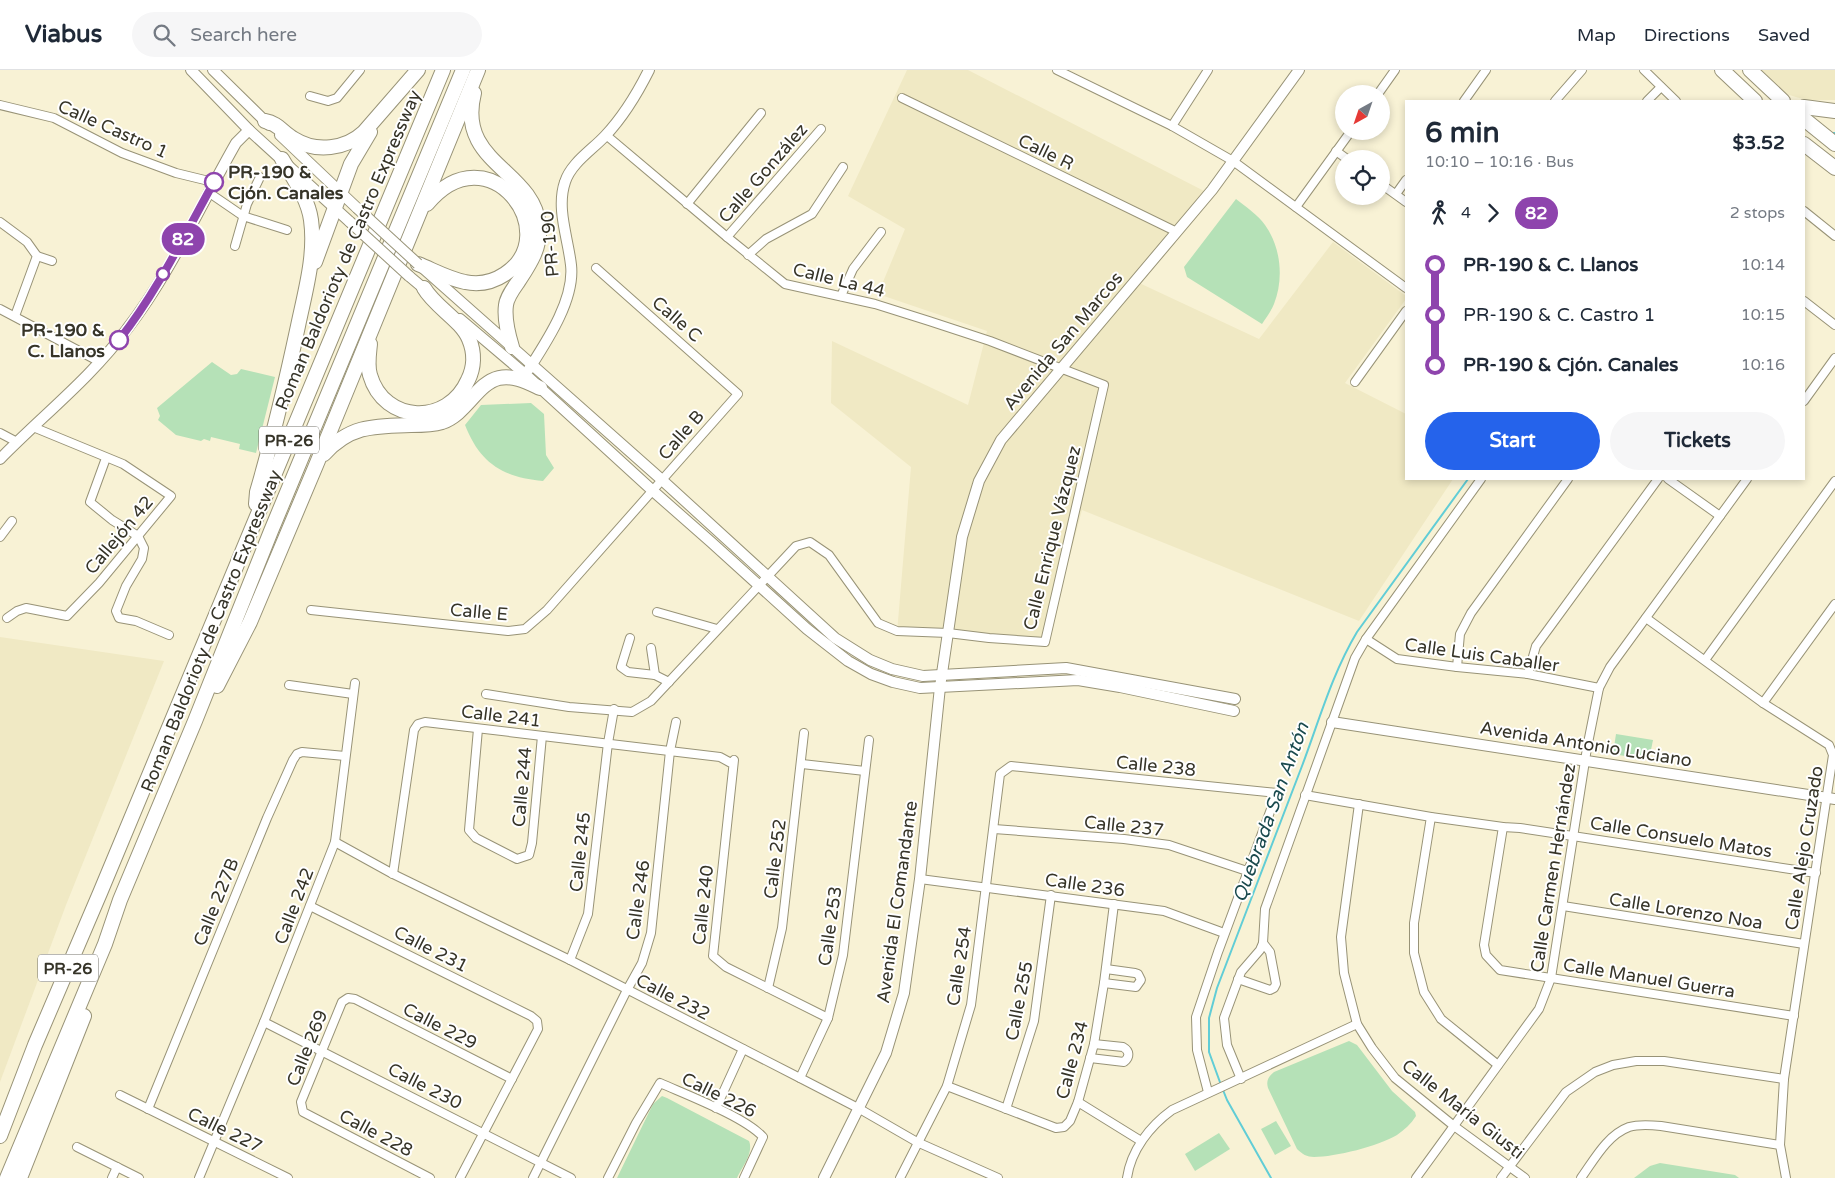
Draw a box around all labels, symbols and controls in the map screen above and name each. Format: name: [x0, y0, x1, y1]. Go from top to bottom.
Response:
search box: [132, 12, 482, 57]
text: Viabus: [25, 20, 102, 49]
icon: search: [150, 21, 178, 49]
text: Search here: [190, 24, 297, 46]
text: Map: [1577, 24, 1616, 46]
text: Directions: [1644, 24, 1730, 46]
text: Saved: [1758, 24, 1810, 46]
north arrow: [1335, 85, 1390, 140]
map controls: [1335, 85, 1390, 205]
street label: Roman Baldorioty de Castro Expressway: [270, 86, 426, 413]
street label: Calle Castro 1: [55, 95, 171, 163]
text: 6 min: [1425, 116, 1500, 150]
street label: Calle González: [714, 119, 812, 227]
street label: Calle R: [1015, 129, 1077, 175]
text: $3.52: [1733, 132, 1785, 154]
button: locate: [1335, 150, 1390, 205]
text: 10:10 – 10:16 · Bus: [1425, 152, 1574, 172]
place label: PR-190 & Cjón. Canales: [228, 161, 344, 204]
marker: PR-190 & Cjón. Canales: [204, 172, 224, 192]
icon: walk: [1425, 199, 1453, 227]
icon: forward: [1479, 199, 1507, 227]
text: 82: [1525, 202, 1548, 224]
text: 4: [1461, 203, 1471, 223]
text: 2 stops: [1730, 203, 1785, 223]
street label: PR-190: [536, 210, 564, 278]
line badge: 82: [160, 223, 206, 255]
text: 82: [172, 228, 194, 250]
text: PR-190 & C. Llanos: [1463, 254, 1638, 276]
text: 10:14: [1741, 255, 1785, 275]
street label: Calle La 44: [791, 258, 887, 302]
unlabelled marker: [156, 267, 170, 281]
street label: Avenida San Marcos: [999, 267, 1127, 415]
street label: Calle C: [648, 291, 706, 347]
text: PR-190 & C. Castro 1: [1463, 304, 1655, 326]
text: 10:15: [1741, 305, 1785, 325]
place label: PR-190 & C. Llanos: [21, 319, 105, 362]
marker: PR-190 & C. Llanos: [109, 330, 129, 350]
text: PR-190 & Cjón. Canales: [1463, 354, 1678, 376]
text: 10:16: [1741, 355, 1785, 375]
street label: Calle B: [653, 406, 709, 464]
button: Start: [1425, 412, 1600, 470]
button: Tickets: [1610, 412, 1785, 470]
road number: PR-26: [259, 426, 319, 454]
street label: Calle Enrique Vázquez: [1018, 443, 1086, 633]
street label: Roman Baldorioty de Castro Expressway: [136, 466, 286, 795]
street label: Callejón 42: [80, 491, 158, 579]
street label: Calle E: [449, 599, 509, 625]
street label: Calle Luis Caballer: [1403, 633, 1561, 677]
street label: Calle 241: [460, 700, 542, 732]
street label: Avenida Antonio Luciano: [1478, 716, 1694, 772]
water label: Quebrada San Antón: [1228, 719, 1314, 905]
street label: Calle 244: [508, 746, 536, 828]
street label: Calle 238: [1115, 751, 1197, 781]
street label: Calle Carmen Hernández: [1526, 762, 1580, 974]
street label: Calle Alejo Cruzado: [1780, 764, 1828, 932]
street label: Avenida El Comandante: [872, 799, 922, 1005]
street label: Calle 245: [565, 811, 595, 893]
street label: Calle 237: [1083, 811, 1165, 841]
street label: Calle Consuelo Matos: [1588, 812, 1774, 862]
street label: Calle 252: [759, 818, 791, 900]
street label: Calle 227B: [188, 855, 244, 949]
street label: Calle 246: [622, 859, 654, 941]
street label: Calle 240: [688, 864, 718, 946]
street label: Calle 242: [269, 865, 319, 947]
street label: Calle 236: [1044, 869, 1126, 901]
street label: Calle 253: [814, 885, 846, 967]
street label: Calle Lorenzo Noa: [1608, 888, 1764, 934]
street label: Calle 231: [390, 921, 472, 977]
street label: Calle 254: [942, 925, 976, 1007]
road number: PR-26: [38, 954, 98, 981]
street label: Calle Manuel Guerra: [1561, 954, 1737, 1002]
street label: Calle 255: [1001, 959, 1037, 1043]
street label: Calle 232: [632, 969, 714, 1025]
street label: Calle 229: [399, 998, 481, 1054]
street label: Calle 269: [282, 1007, 332, 1089]
street label: Calle 234: [1051, 1018, 1093, 1102]
street label: Calle María Giusti: [1397, 1054, 1529, 1164]
street label: Calle 230: [384, 1058, 466, 1114]
street label: Calle 226: [678, 1067, 760, 1123]
street label: Calle 227: [184, 1102, 266, 1158]
street label: Calle 228: [335, 1104, 417, 1162]

